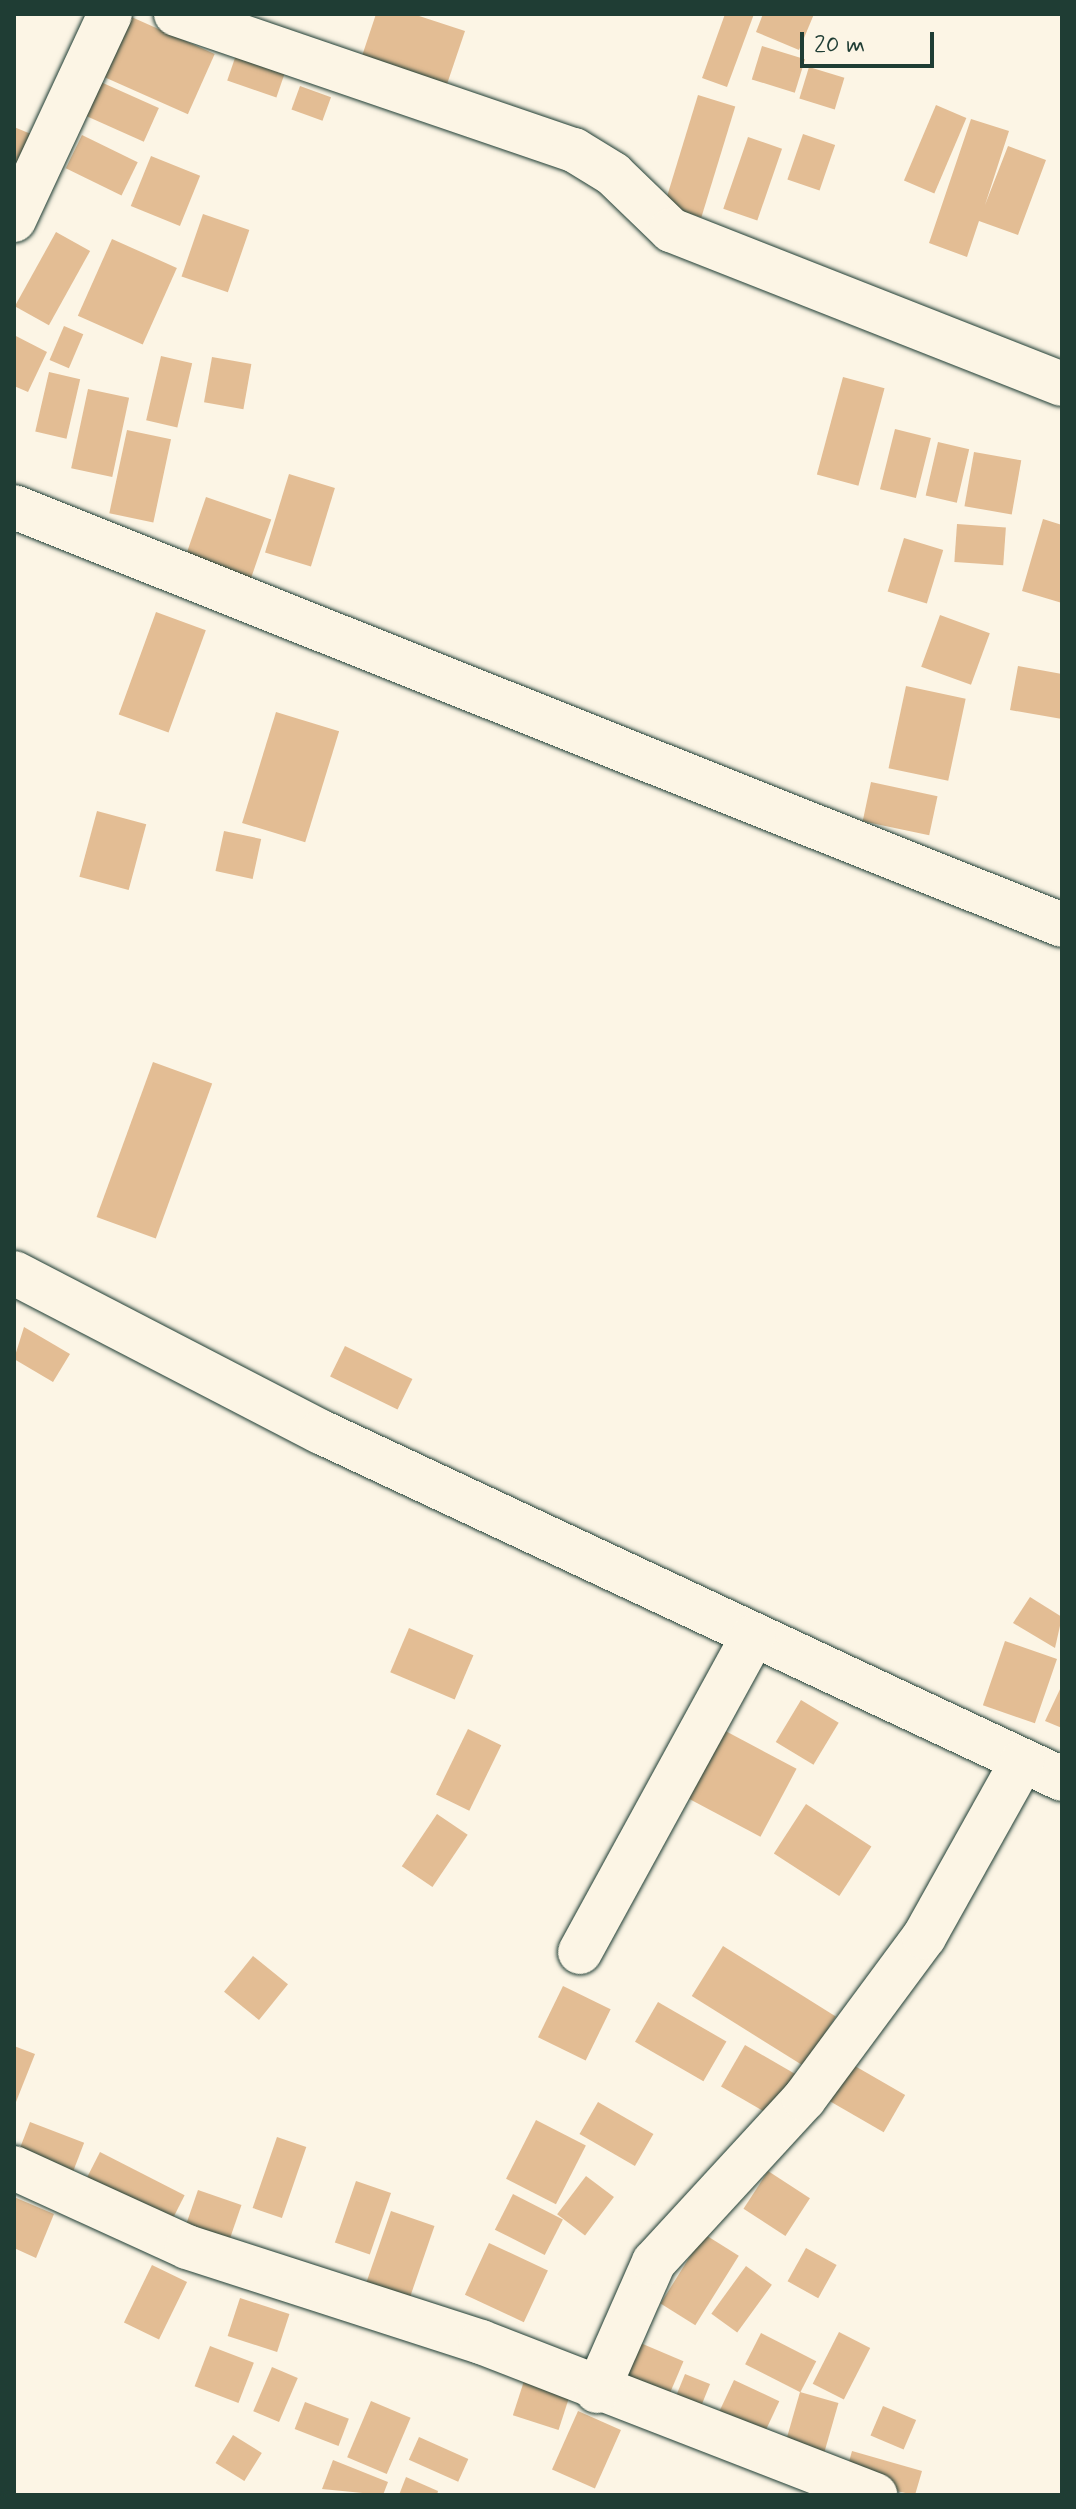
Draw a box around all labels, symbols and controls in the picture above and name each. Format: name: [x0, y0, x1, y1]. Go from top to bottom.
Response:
scale bar: [804, 16, 938, 66]
text: 20 m: [814, 30, 865, 61]

